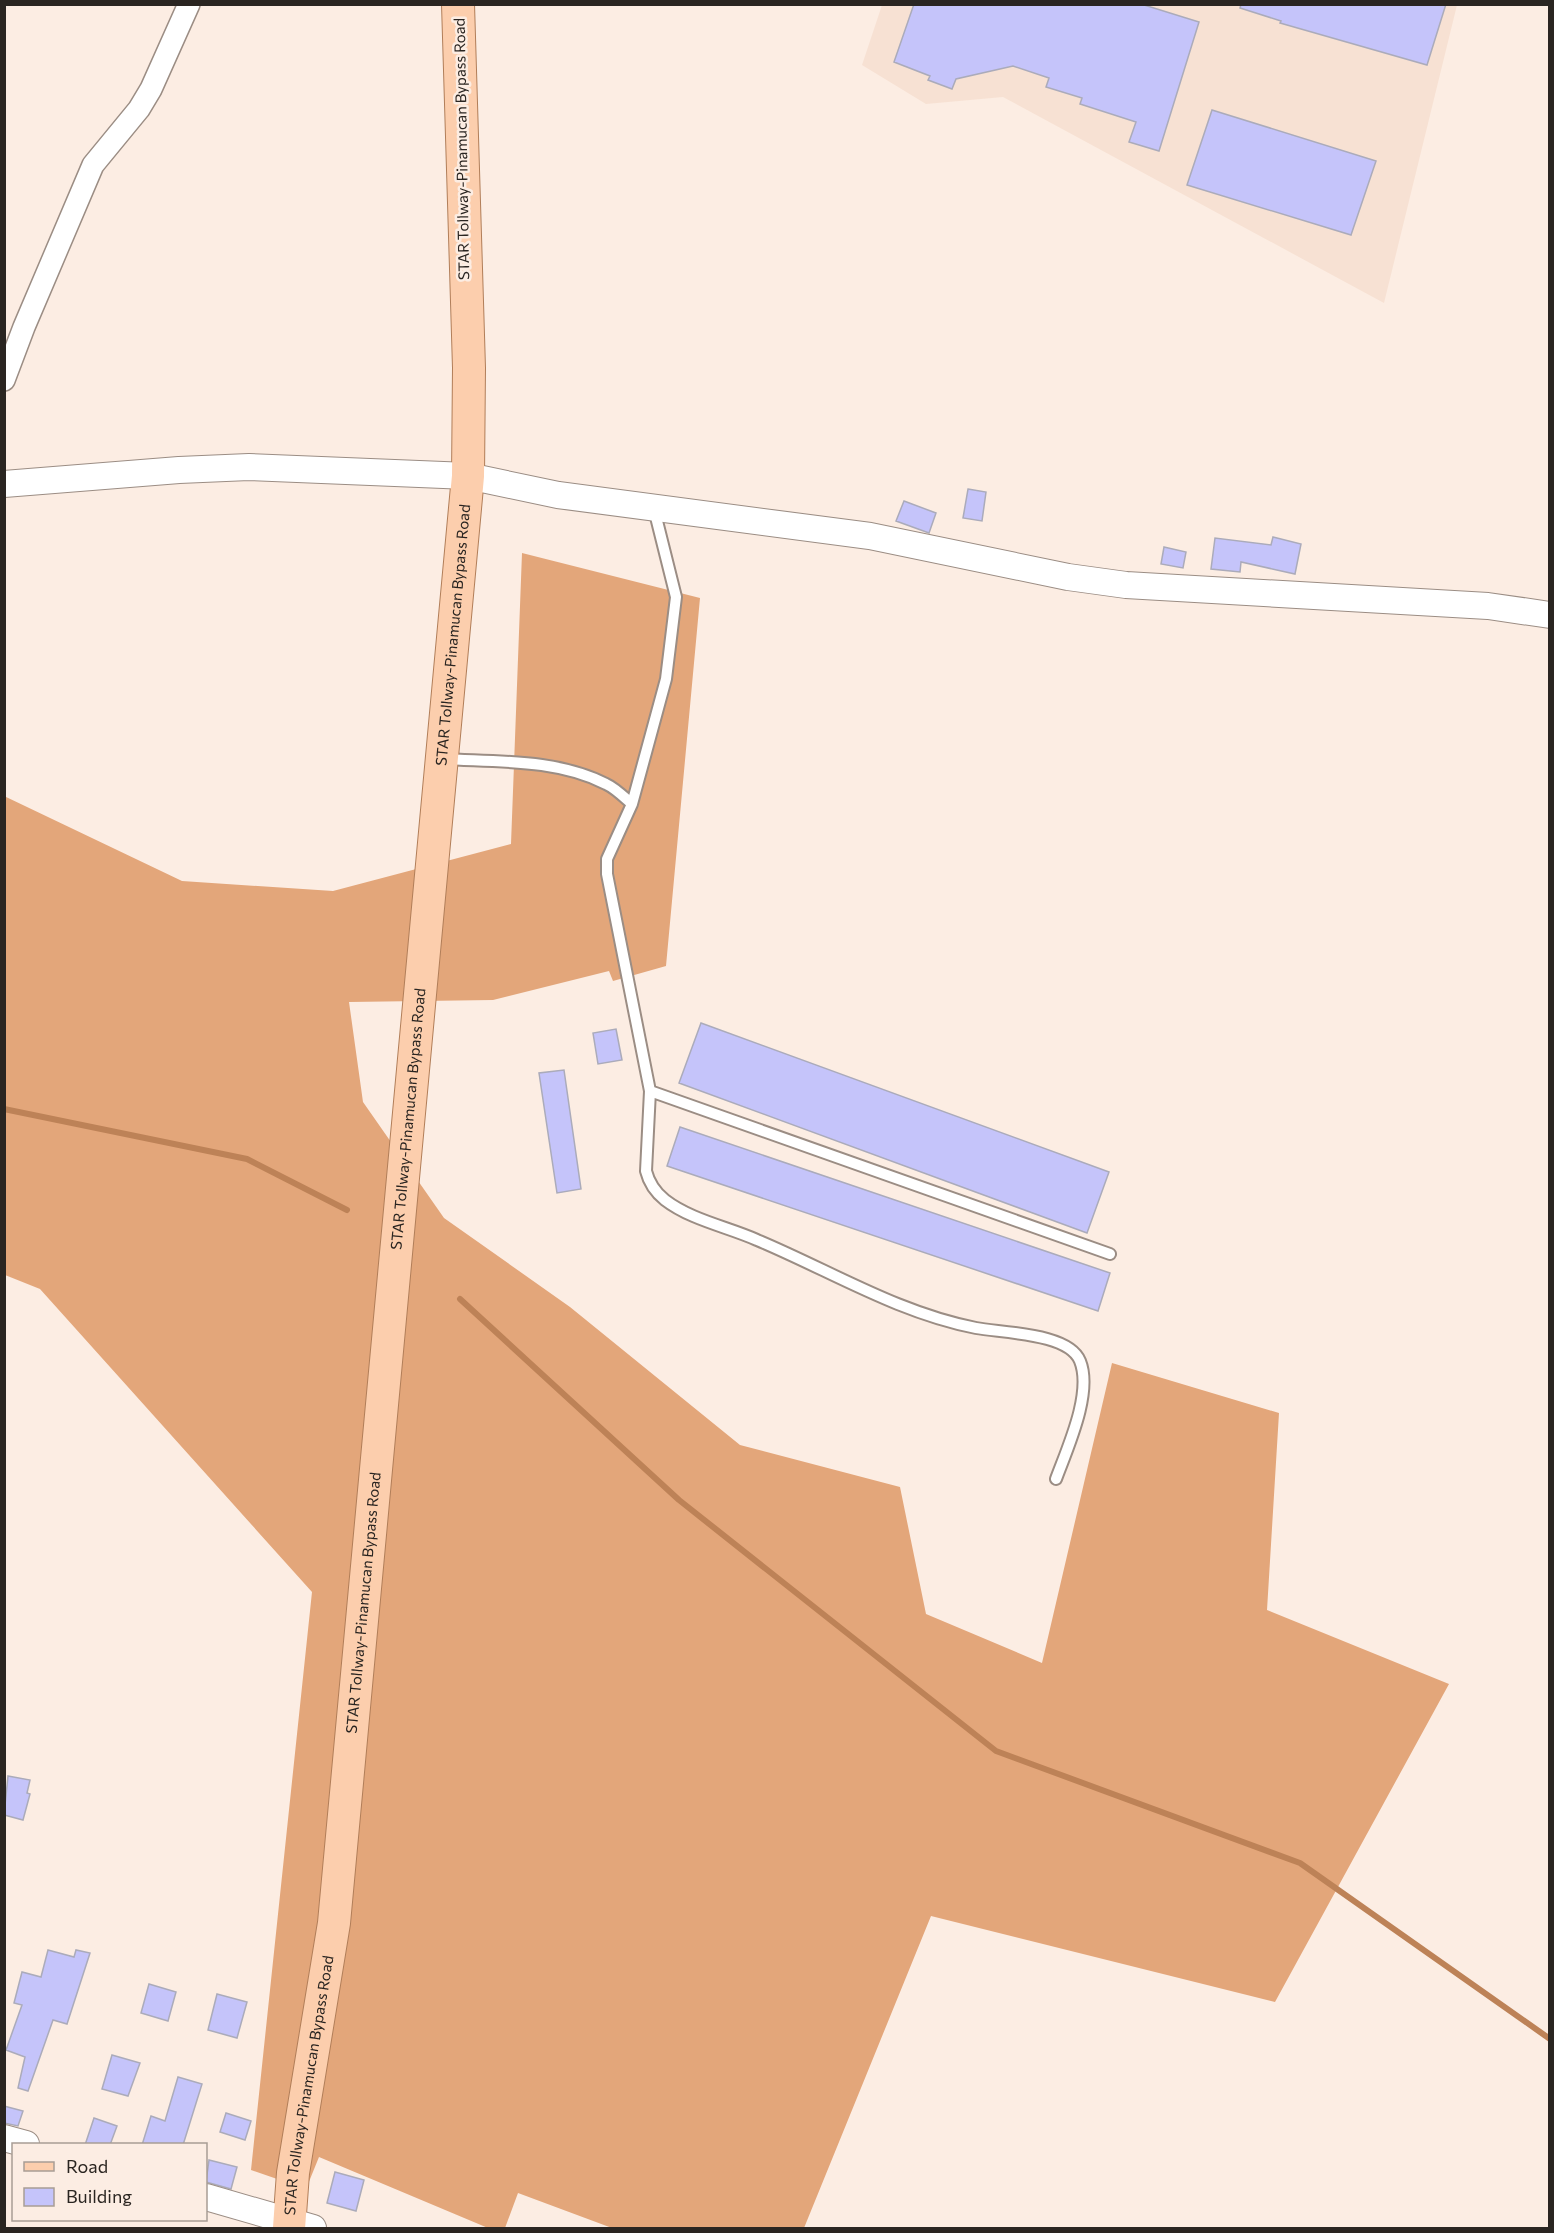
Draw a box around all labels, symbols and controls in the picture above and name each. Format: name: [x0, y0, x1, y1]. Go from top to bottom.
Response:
street label: STAR Tollway-Pinamucan Bypass Road: [450, 18, 472, 280]
street label: STAR Tollway-Pinamucan Bypass Road: [431, 503, 473, 766]
street label: STAR Tollway-Pinamucan Bypass Road: [386, 987, 429, 1250]
street label: STAR Tollway-Pinamucan Bypass Road: [342, 1471, 384, 1734]
street label: STAR Tollway-Pinamucan Bypass Road: [280, 1954, 337, 2216]
legend: [12, 2143, 207, 2221]
text: Road: [66, 2155, 108, 2177]
text: Building: [66, 2185, 132, 2207]

